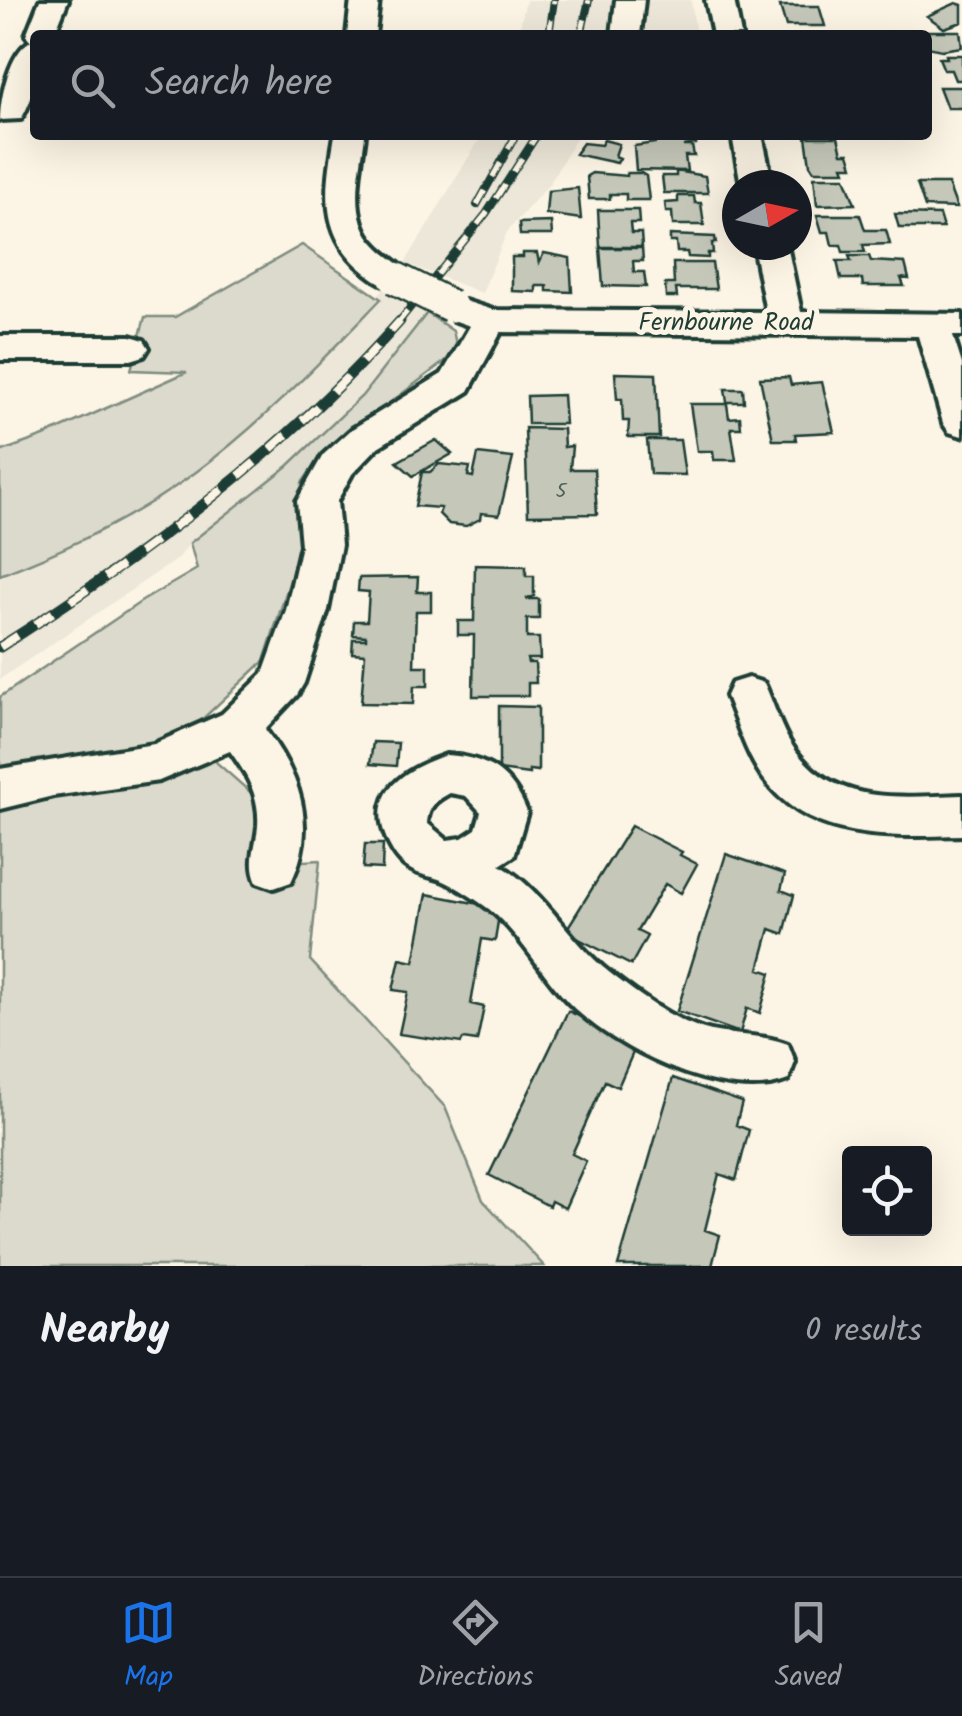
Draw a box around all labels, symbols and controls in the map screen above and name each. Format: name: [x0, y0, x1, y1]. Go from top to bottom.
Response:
search box: [30, 30, 932, 140]
text: Search here: [145, 55, 332, 115]
icon: search: [65, 58, 120, 113]
north arrow: [722, 170, 812, 260]
street label: Fernbourne Road: [638, 303, 815, 343]
house number: 5: [556, 476, 568, 508]
map controls: [842, 1146, 932, 1236]
button: locate: [842, 1146, 932, 1236]
text: Nearby: [40, 1298, 169, 1365]
text: 0 results: [805, 1306, 922, 1357]
tab: Map: [121, 1595, 176, 1700]
tab: Directions: [417, 1595, 533, 1700]
tab: Saved: [775, 1595, 841, 1700]

